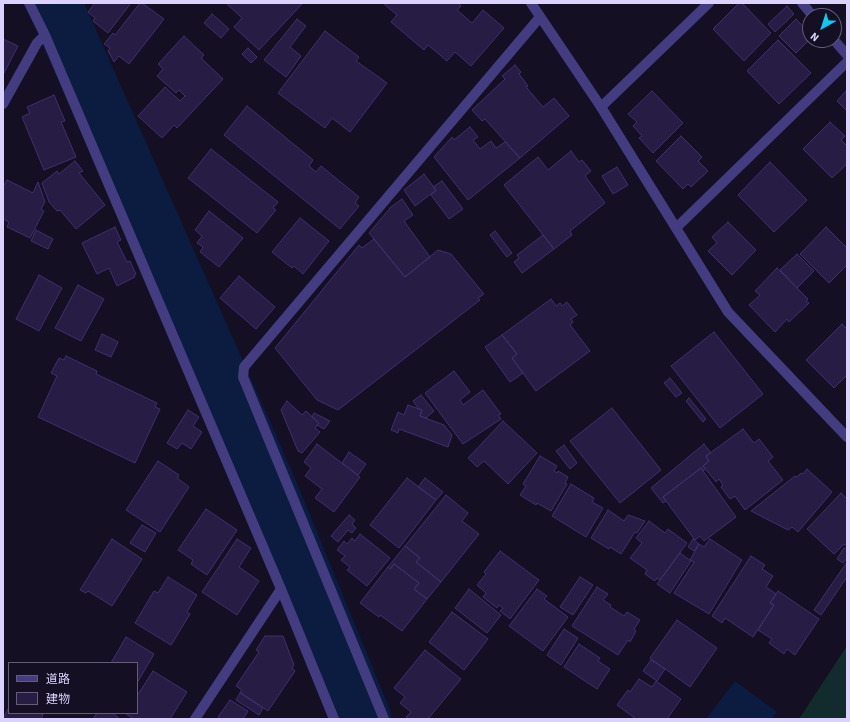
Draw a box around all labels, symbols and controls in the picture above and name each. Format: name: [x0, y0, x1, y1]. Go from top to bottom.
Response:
north arrow: [802, 8, 842, 48]
text: N: [807, 29, 822, 45]
legend: [8, 662, 138, 714]
text: 道路: [46, 671, 70, 688]
text: 建物: [46, 691, 70, 708]

